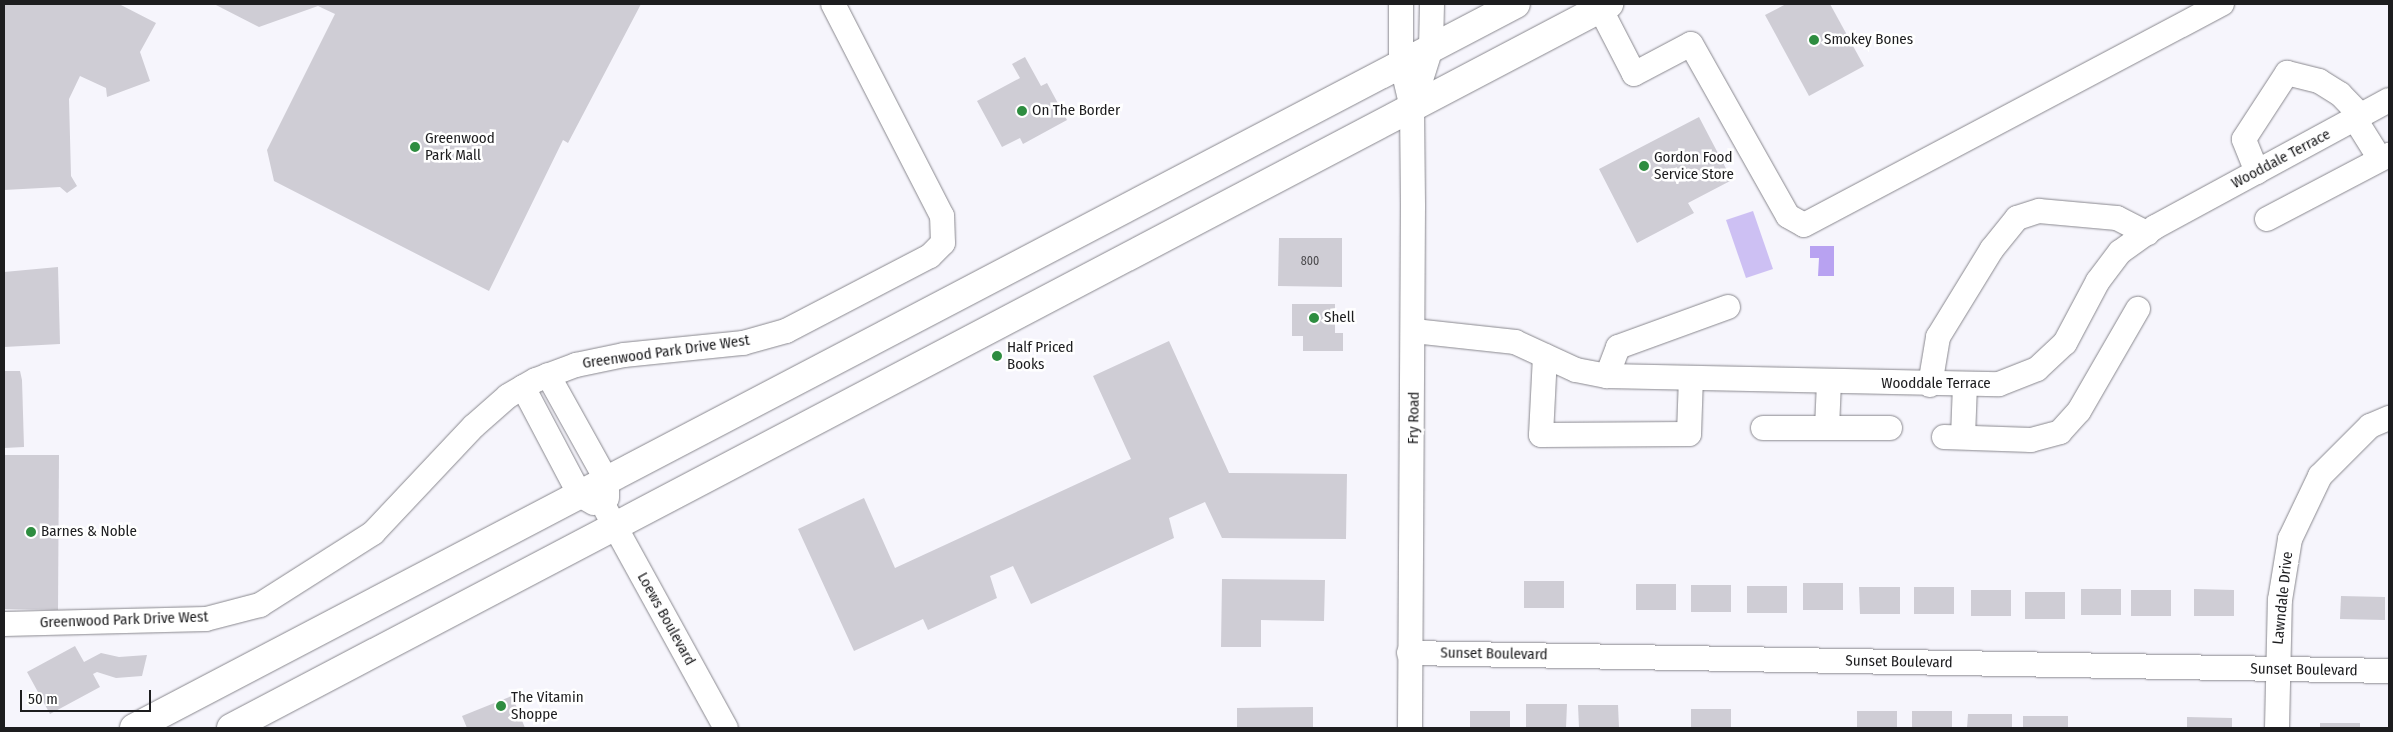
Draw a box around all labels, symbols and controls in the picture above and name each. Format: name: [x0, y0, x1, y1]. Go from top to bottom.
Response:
place label: Smokey Bones: [1824, 31, 1913, 49]
marker: Smokey Bones: [1808, 34, 1820, 46]
place label: On The Border: [1032, 102, 1120, 120]
marker: On The Border: [1016, 105, 1028, 117]
street label: Wooddale Terrace: [2228, 125, 2334, 193]
place label: Greenwood Park Mall: [425, 129, 495, 164]
marker: Greenwood Park Mall: [409, 141, 421, 153]
place label: Gordon Food Service Store: [1654, 148, 1734, 183]
marker: Gordon Food Service Store: [1638, 160, 1650, 172]
house number: 800: [1301, 255, 1319, 269]
place label: Shell: [1324, 309, 1355, 327]
marker: Shell: [1308, 312, 1320, 324]
street label: Greenwood Park Drive West: [581, 331, 751, 373]
place label: Half Priced Books: [1007, 338, 1074, 373]
marker: Half Priced Books: [991, 350, 1003, 362]
street label: Wooddale Terrace: [1881, 375, 1991, 393]
street label: Fry Road: [1405, 392, 1423, 444]
place label: Barnes & Noble: [41, 523, 137, 541]
marker: Barnes & Noble: [25, 526, 37, 538]
street label: Lawndale Drive: [2269, 551, 2297, 645]
street label: Loews Boulevard: [633, 569, 699, 669]
street label: Greenwood Park Drive West: [39, 608, 209, 632]
street label: Sunset Boulevard: [1440, 644, 1548, 664]
street label: Sunset Boulevard: [1845, 652, 1953, 672]
street label: Sunset Boulevard: [2250, 660, 2358, 680]
scale bar: [22, 680, 154, 712]
place label: The Vitamin Shoppe: [511, 688, 584, 723]
text: 50 m: [28, 690, 58, 708]
marker: The Vitamin Shoppe: [495, 700, 507, 712]

